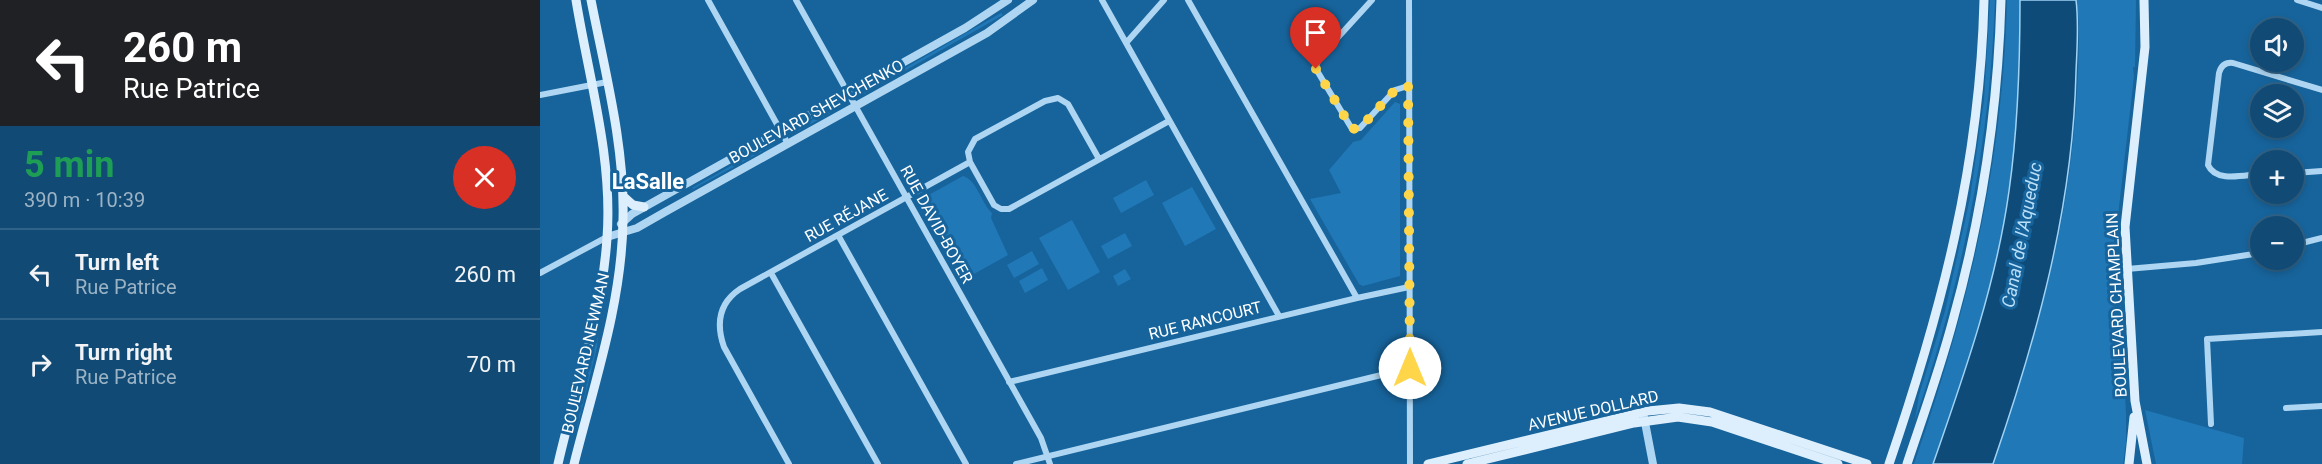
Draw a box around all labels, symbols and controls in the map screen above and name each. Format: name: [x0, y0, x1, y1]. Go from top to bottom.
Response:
pin: [1290, 7, 1341, 69]
icon: arrive: [1299, 16, 1332, 49]
map controls: [2250, 18, 2304, 270]
button: sound: [2250, 18, 2304, 72]
text: 260 m: [123, 23, 242, 72]
icon: left: [24, 24, 102, 102]
street label: BOULEVARD SHEVCHENKO: [726, 55, 907, 167]
text: Rue Patrice: [123, 73, 260, 105]
button: layers: [2250, 84, 2304, 138]
text: 5 min: [24, 144, 115, 186]
button: close: [453, 146, 516, 209]
button: +: [2250, 150, 2304, 204]
water label: Canal de l'Aqueduc: [1997, 161, 2046, 309]
street label: RUE DAVID-BOYER: [896, 162, 977, 287]
district label: LaSalle: [612, 169, 684, 194]
street label: RUE RÉJANE: [801, 185, 891, 246]
text: 390 m · 10:39: [24, 188, 145, 212]
street label: BOULEVARD CHAMPLAIN: [2102, 212, 2131, 398]
button: −: [2250, 216, 2304, 270]
text: Turn left: [75, 250, 159, 275]
icon: left: [24, 258, 57, 291]
text: 260 m: [454, 262, 516, 287]
street label: BOULEVARD NEWMAN: [558, 271, 613, 435]
text: Rue Patrice: [75, 275, 177, 299]
street label: RUE RANCOURT: [1147, 297, 1264, 344]
position arrow: [1378, 336, 1442, 400]
text: Turn right: [75, 340, 172, 365]
icon: right: [24, 348, 57, 381]
text: 70 m: [467, 352, 516, 377]
text: Rue Patrice: [75, 365, 177, 389]
street label: AVENUE DOLLARD: [1526, 386, 1660, 435]

